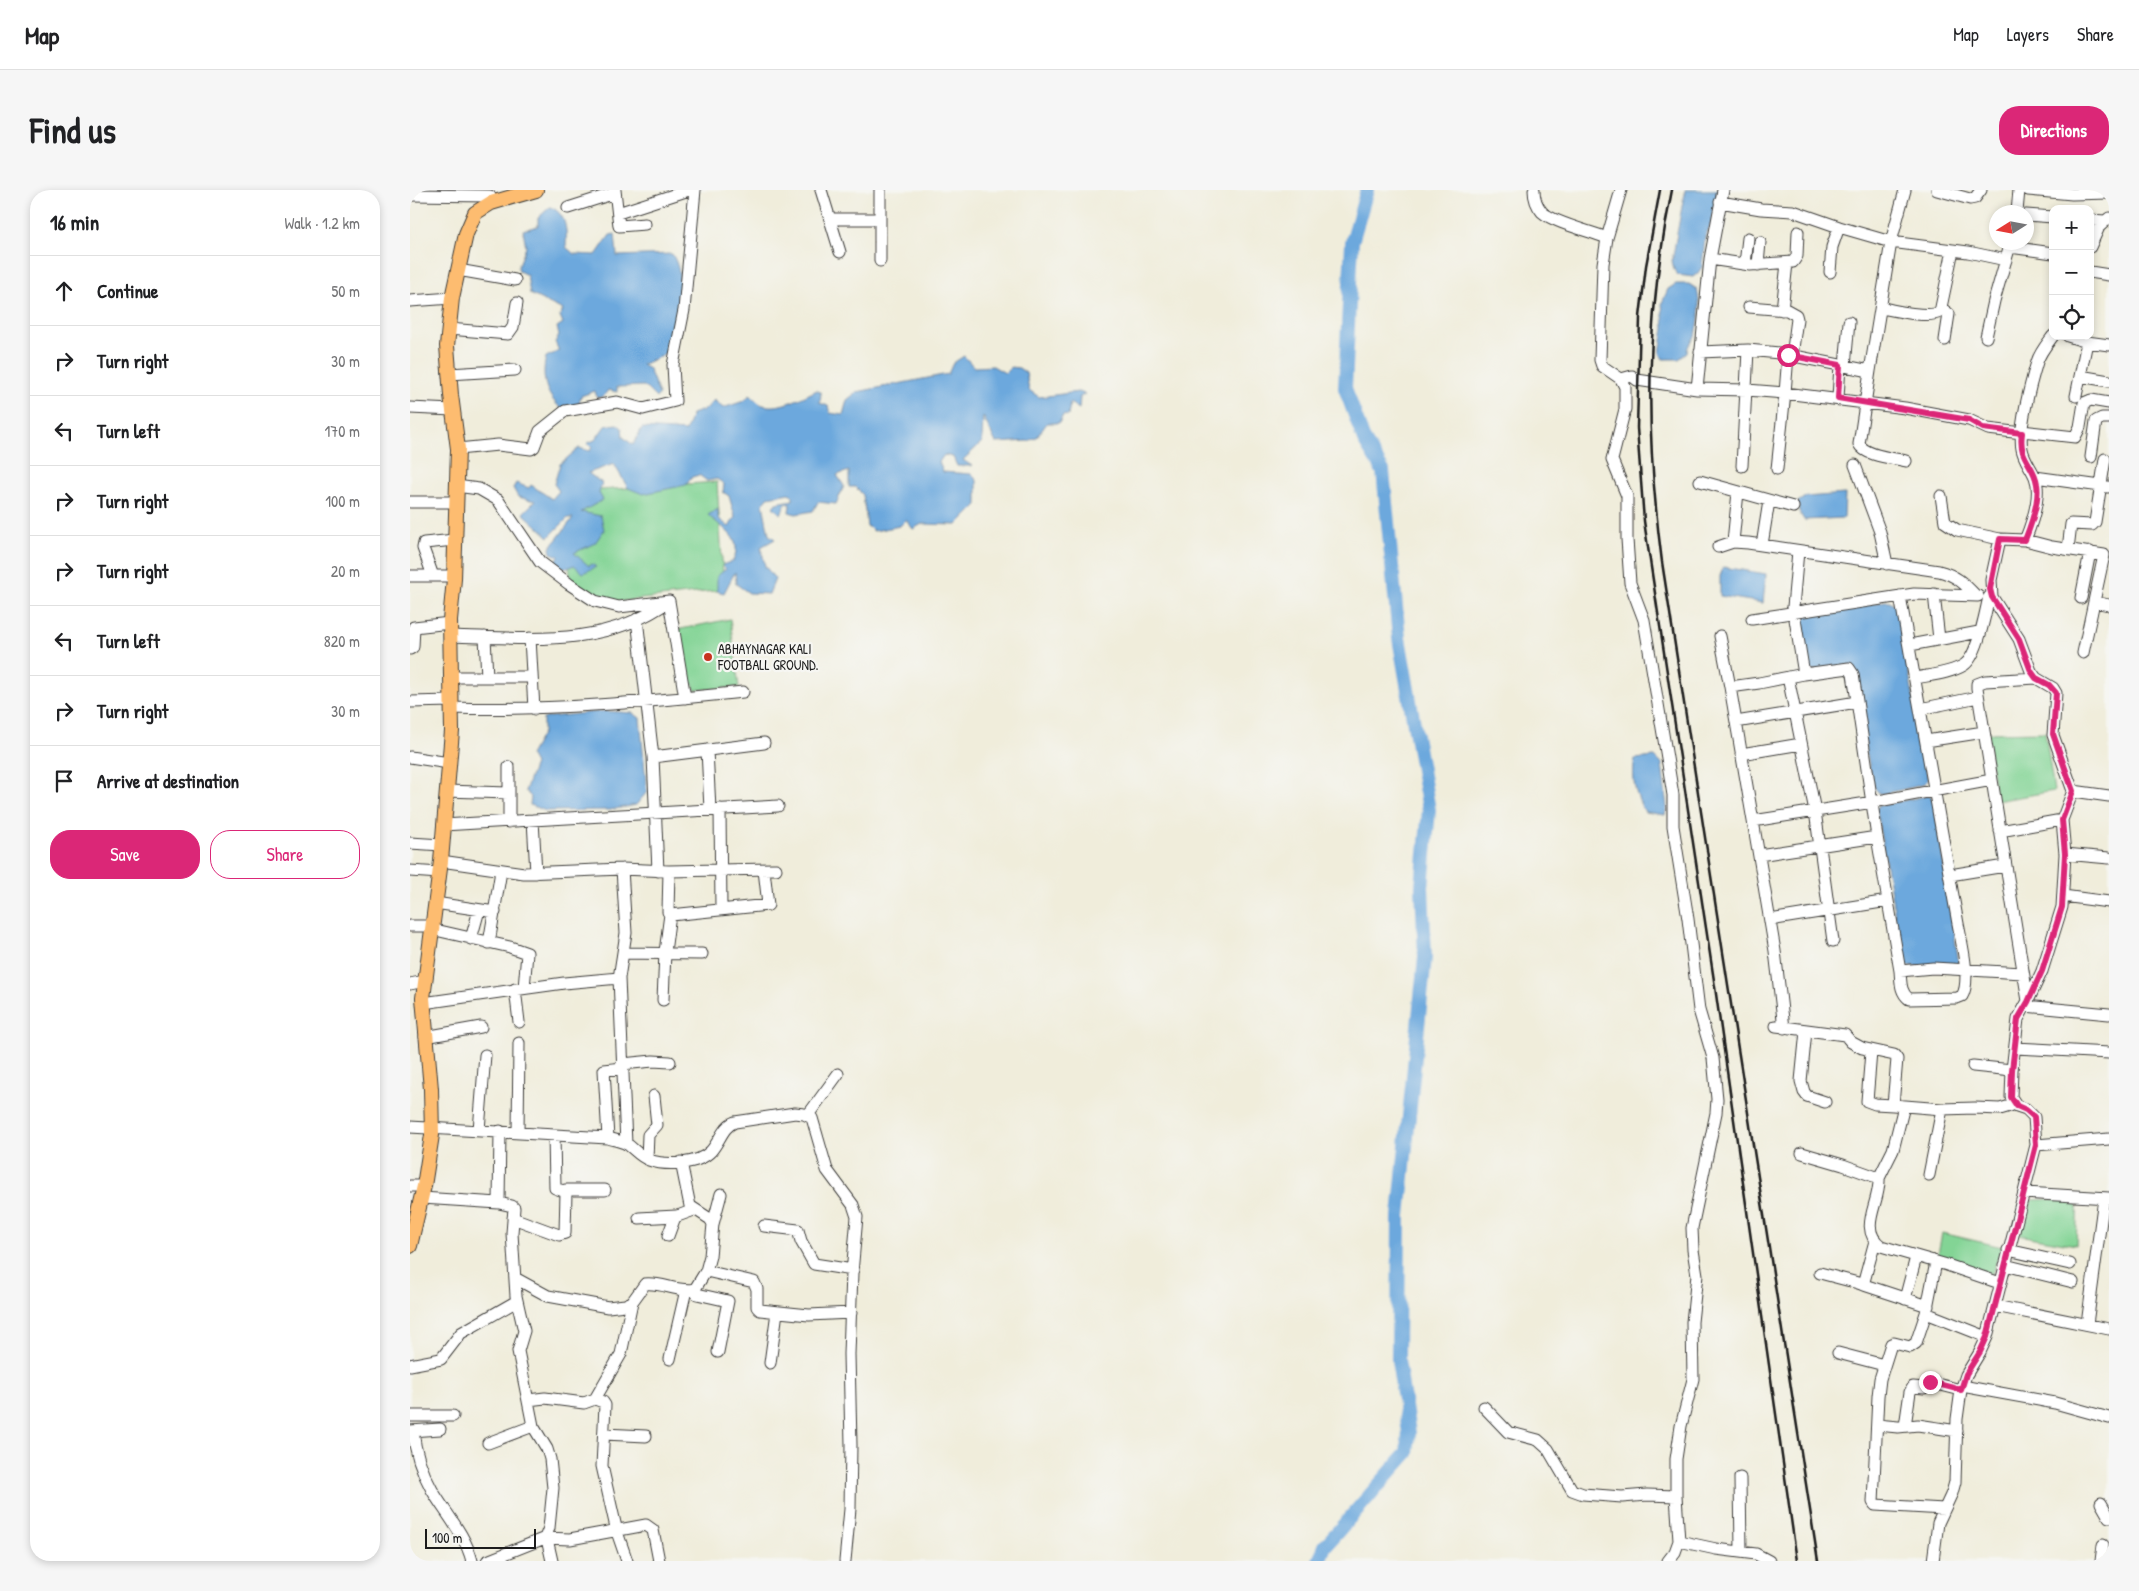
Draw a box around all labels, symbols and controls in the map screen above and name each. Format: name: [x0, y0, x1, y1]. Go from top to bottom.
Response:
text: Map: [25, 19, 59, 51]
text: Map: [1953, 22, 1979, 47]
text: Layers: [2007, 22, 2049, 47]
text: Share: [2077, 22, 2114, 47]
button: Directions: [1999, 106, 2109, 155]
text: Find us: [30, 107, 116, 154]
north arrow: [1989, 205, 2034, 250]
map controls: [2049, 205, 2094, 340]
button: +: [2049, 205, 2094, 250]
text: 16 min: [50, 208, 99, 237]
text: Walk · 1.2 km: [284, 212, 360, 234]
button: −: [2049, 250, 2094, 295]
icon: ahead: [50, 277, 78, 305]
text: Continue: [97, 278, 158, 304]
text: 50 m: [332, 280, 360, 302]
button: locate: [2049, 295, 2094, 340]
route start: [1777, 344, 1800, 367]
icon: right: [50, 347, 78, 375]
text: Turn right: [97, 348, 168, 374]
text: 30 m: [331, 350, 360, 372]
icon: left: [50, 417, 78, 445]
text: Turn left: [97, 418, 160, 444]
text: 170 m: [325, 420, 360, 442]
icon: right: [50, 487, 78, 515]
text: Turn right: [97, 488, 168, 514]
text: 100 m: [325, 490, 360, 512]
icon: right: [50, 557, 78, 585]
text: Turn right: [97, 558, 168, 584]
text: 20 m: [331, 560, 360, 582]
icon: left: [50, 627, 78, 655]
text: Turn left: [97, 628, 160, 654]
text: 820 m: [324, 630, 360, 652]
place label: ABHAYNAGAR KALI FOOTBALL GROUND.: [717, 639, 819, 674]
marker: ABHAYNAGAR KALI FOOTBALL GROUND.: [702, 651, 714, 663]
icon: right: [50, 697, 78, 725]
text: Turn right: [97, 698, 168, 724]
text: 30 m: [331, 700, 360, 722]
icon: arrive: [50, 767, 78, 795]
text: Arrive at destination: [97, 768, 239, 794]
button: Save: [50, 830, 200, 879]
button: Share: [210, 830, 360, 879]
route end: [1919, 1371, 1942, 1394]
scale bar: [425, 1526, 536, 1549]
text: 100 m: [432, 1528, 462, 1547]

